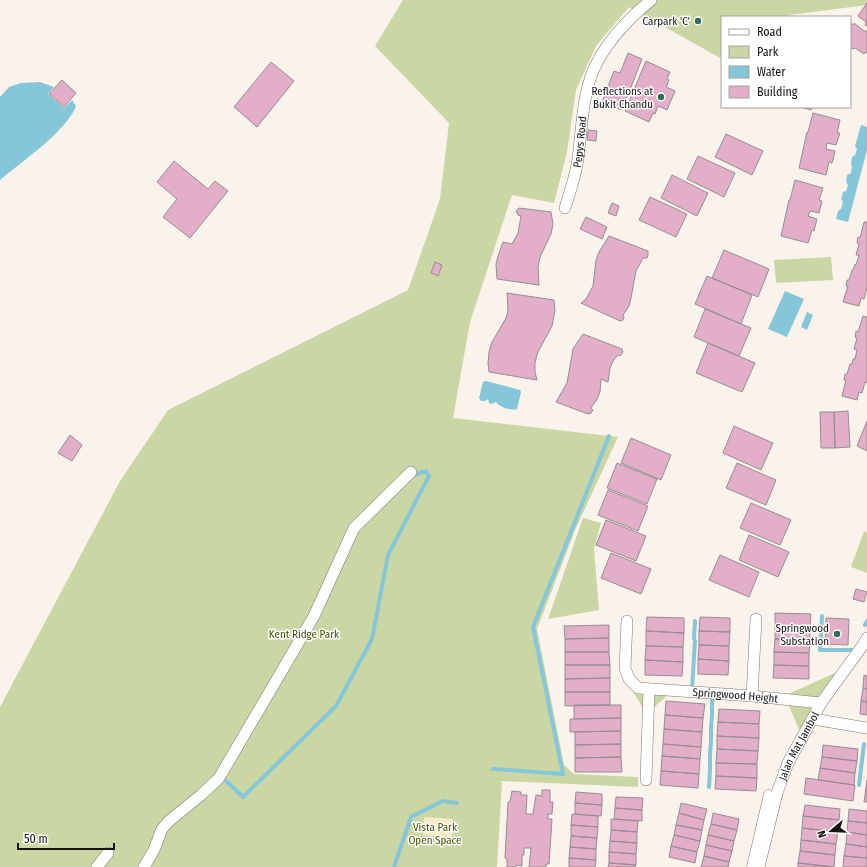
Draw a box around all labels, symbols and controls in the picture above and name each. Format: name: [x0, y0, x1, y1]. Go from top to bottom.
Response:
place label: Carpark 'C': [643, 15, 690, 28]
marker: Carpark 'C': [693, 16, 703, 26]
legend: [721, 16, 851, 108]
text: Road: [757, 25, 782, 39]
text: Park: [757, 45, 779, 59]
text: Water: [757, 65, 786, 79]
place label: Reflections at Bukit Chandu: [591, 85, 653, 111]
text: Building: [757, 85, 798, 99]
marker: Reflections at Bukit Chandu: [656, 92, 666, 102]
street label: Pepys Road: [571, 115, 590, 169]
place label: Springwood Substation: [775, 622, 829, 648]
park label: Kent Ridge Park: [269, 628, 340, 641]
marker: Springwood Substation: [832, 629, 842, 639]
street label: Springwood Height: [692, 686, 779, 706]
street label: Jalan Mat Jambol: [776, 709, 822, 782]
north arrow: [811, 811, 851, 851]
park label: Vista Park Open Space: [408, 821, 462, 847]
scale bar: [18, 825, 114, 851]
text: N: [815, 829, 829, 839]
text: 50 m: [24, 832, 48, 846]

